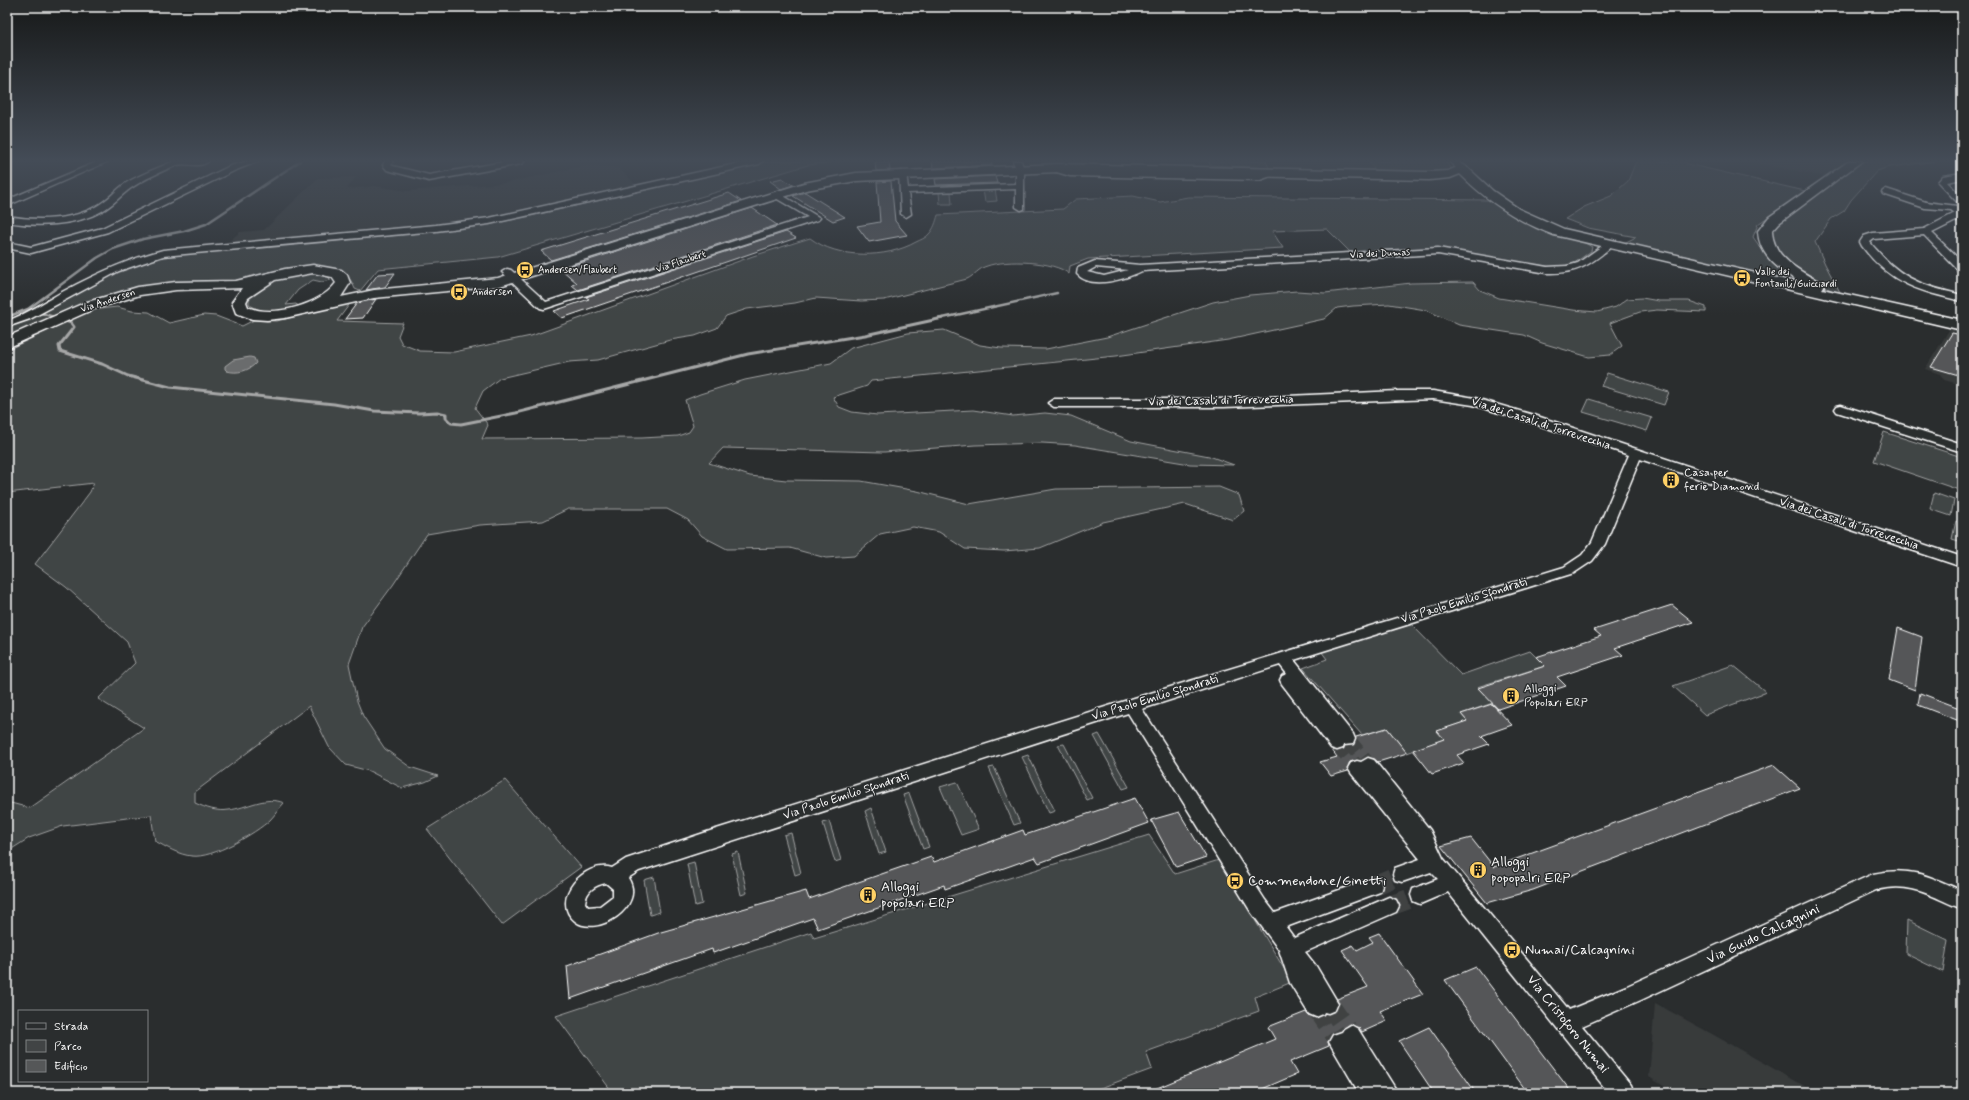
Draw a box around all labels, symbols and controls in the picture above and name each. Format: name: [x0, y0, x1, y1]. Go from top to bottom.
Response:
street label: Via dei Dumas: [1349, 245, 1411, 262]
street label: Via Flaubert: [654, 247, 708, 276]
bus stop icon: Andersen/Flaubert: [515, 260, 535, 280]
place label: Andersen/Flaubert: [538, 264, 617, 277]
place label: Valle dei Fontanili/Guicciardi: [1755, 265, 1837, 291]
bus stop icon: Valle dei Fontanili/Guicciardi: [1732, 268, 1752, 288]
bus stop icon: Andersen: [449, 282, 469, 302]
street label: Via Andersen: [79, 285, 137, 316]
place label: Andersen: [472, 286, 513, 299]
street label: Via dei Casali di Torrevecchia: [1148, 392, 1294, 410]
street label: Via dei Casali di Torrevecchia: [1469, 394, 1613, 454]
place label: Casa per ferie Diamond: [1684, 465, 1759, 495]
building icon: Casa per ferie Diamond: [1661, 470, 1681, 490]
street label: Via dei Casali di Torrevecchia: [1777, 494, 1921, 554]
street label: Via Paolo Emilio Sfondrati: [1399, 574, 1530, 629]
street label: Via Paolo Emilio Sfondrati: [1090, 671, 1221, 726]
place label: Alloggi Popolari ERP: [1524, 681, 1588, 711]
building icon: Alloggi Popolari ERP: [1501, 686, 1521, 706]
street label: Via Paolo Emilio Sfondrati: [781, 768, 911, 825]
place label: Alloggi popopalri ERP: [1491, 853, 1570, 887]
building icon: Alloggi popopalri ERP: [1468, 860, 1488, 880]
bus stop icon: Commendone/Ginetti: [1225, 871, 1245, 891]
place label: Commendone/Ginetti: [1248, 872, 1386, 890]
place label: Alloggi popolari ERP: [881, 878, 954, 912]
building icon: Alloggi popolari ERP: [858, 885, 878, 905]
street label: Via Guido Calcagnini: [1703, 900, 1823, 969]
bus stop icon: Numai/Calcagnini: [1502, 940, 1522, 960]
place label: Numai/Calcagnini: [1525, 941, 1635, 959]
street label: Via Cristoforo Numai: [1521, 971, 1613, 1078]
legend: [18, 1010, 148, 1082]
text: Strada: [54, 1019, 88, 1035]
text: Parco: [54, 1039, 82, 1055]
text: Edificio: [54, 1059, 88, 1075]

